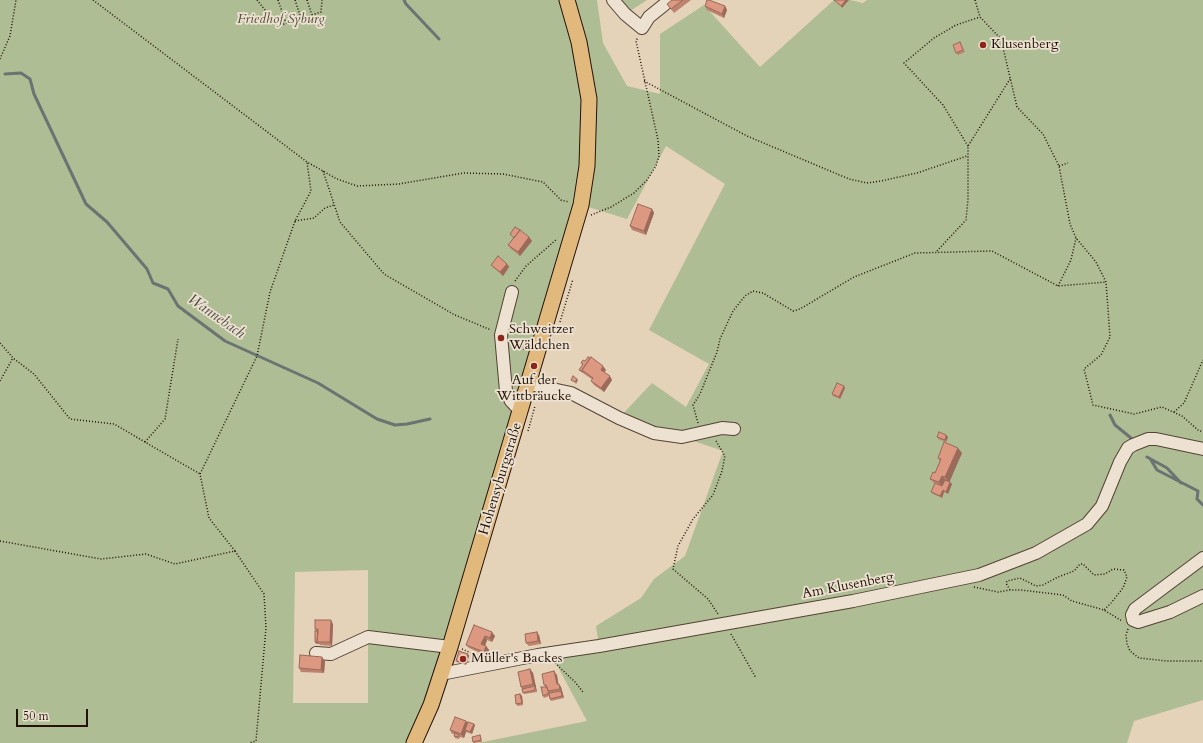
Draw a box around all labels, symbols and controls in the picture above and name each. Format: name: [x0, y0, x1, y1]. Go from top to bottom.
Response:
park label: Friedhof Syburg: [237, 12, 325, 28]
place label: Klusenberg: [991, 37, 1058, 53]
marker: Klusenberg: [978, 40, 988, 50]
water label: Wannebach: [184, 291, 248, 343]
place label: Schweitzer Wäldchen: [509, 322, 574, 354]
marker: Schweitzer Wäldchen: [496, 333, 506, 343]
marker: Auf der Wittbräucke: [529, 361, 539, 371]
place label: Auf der Wittbräucke: [497, 373, 571, 406]
street label: Hohensyburgstraße: [476, 421, 526, 537]
street label: Am Klusenberg: [801, 569, 895, 603]
place label: Müller's Backes: [471, 651, 563, 667]
marker: Müller's Backes: [458, 654, 468, 664]
scale bar: [18, 701, 90, 727]
text: 50 m: [23, 708, 49, 724]

